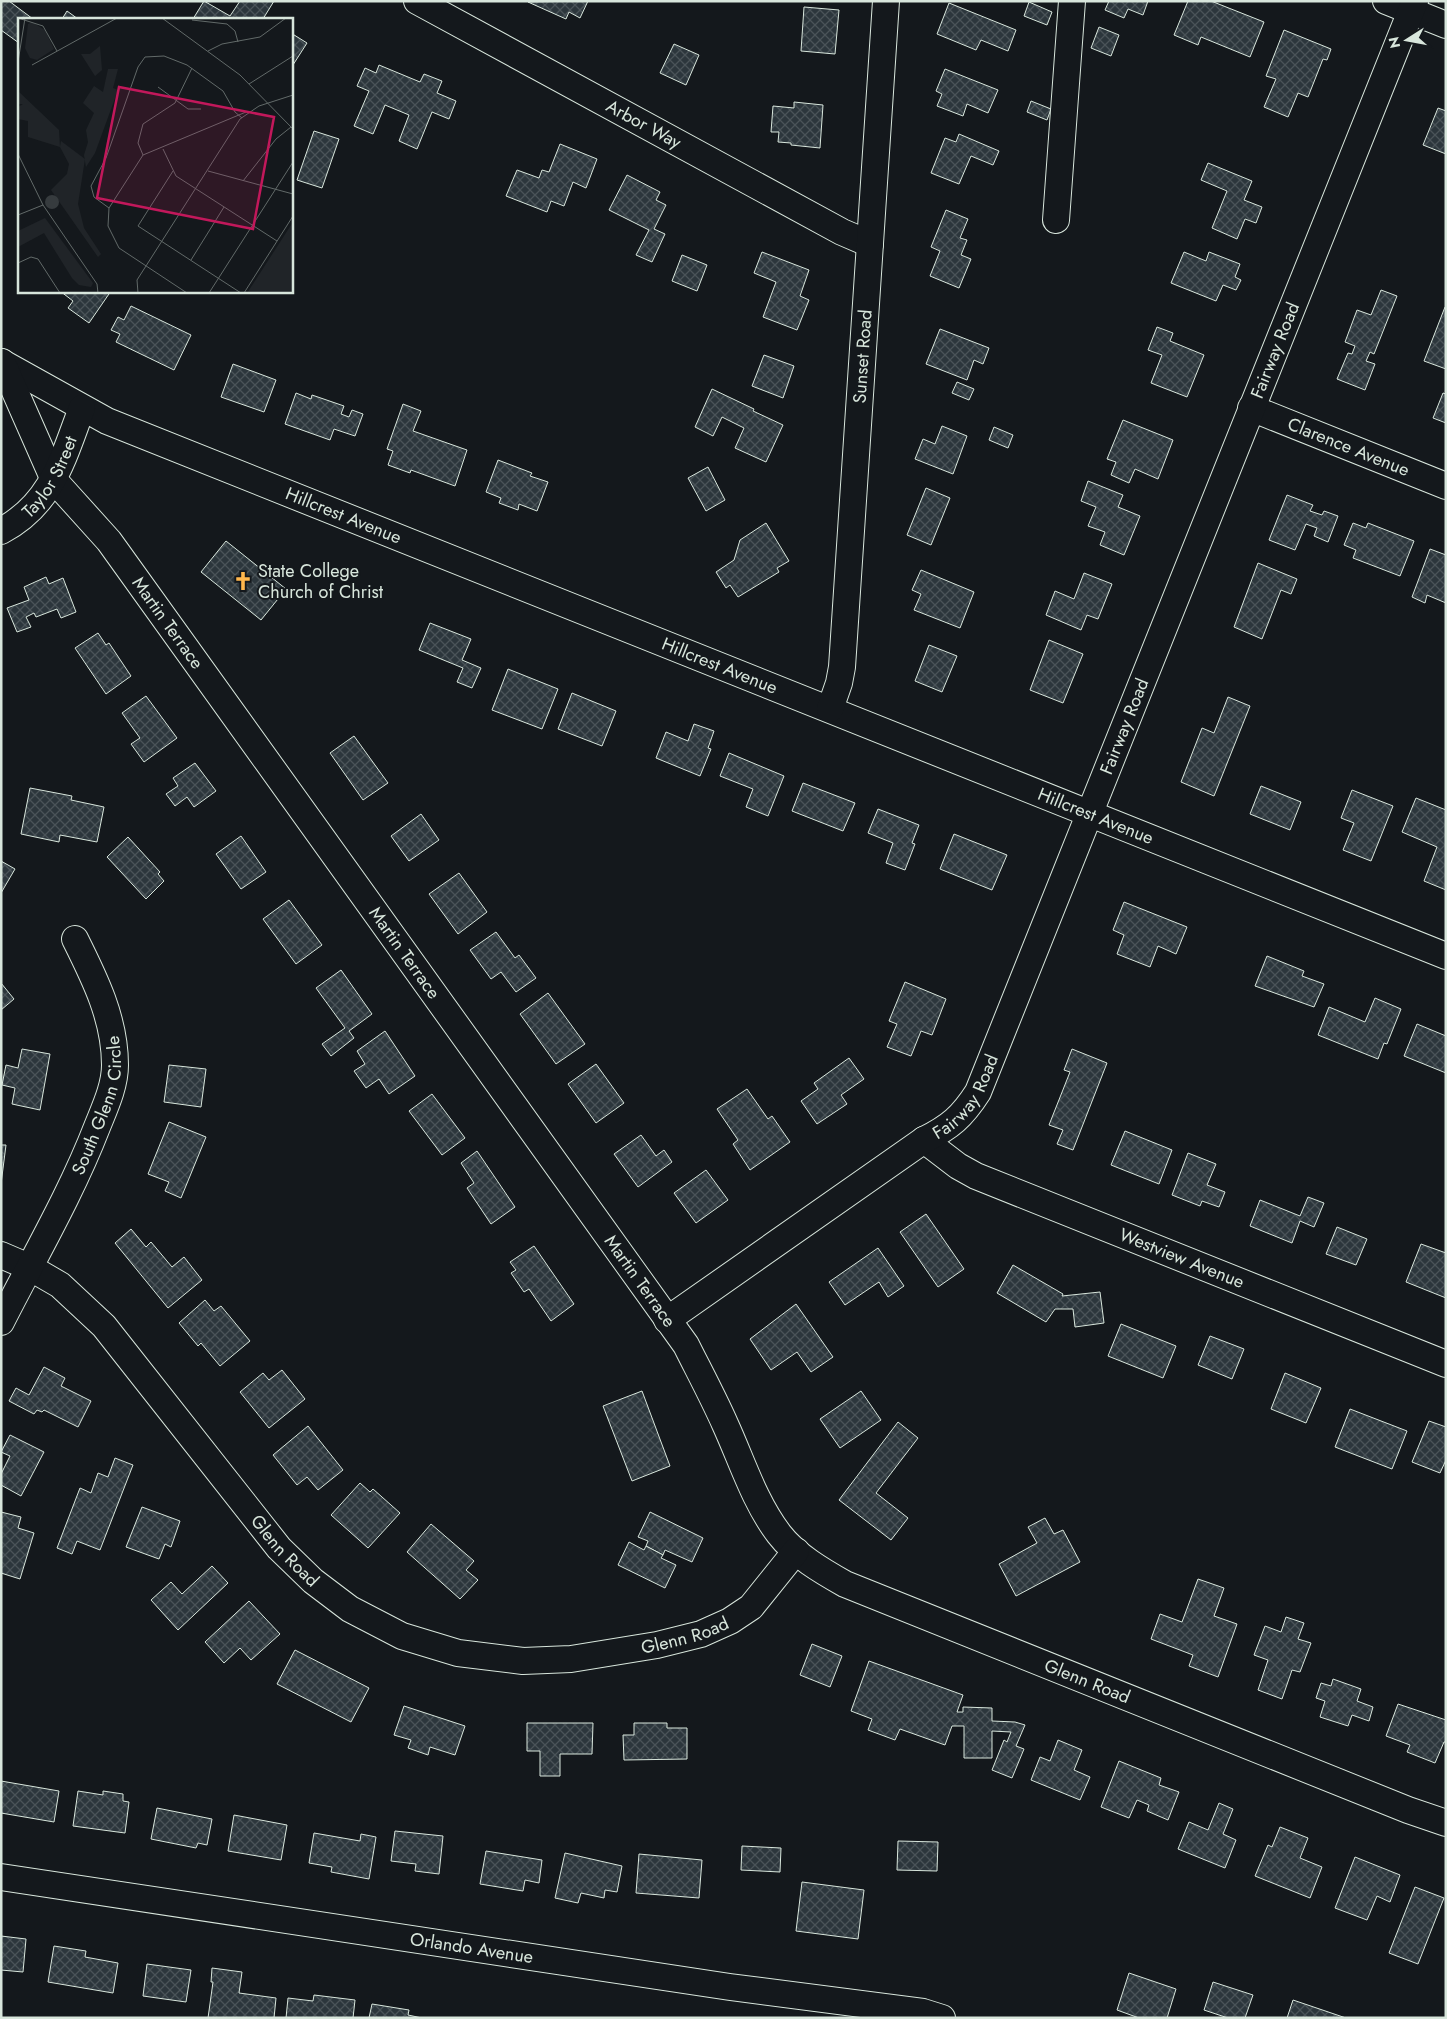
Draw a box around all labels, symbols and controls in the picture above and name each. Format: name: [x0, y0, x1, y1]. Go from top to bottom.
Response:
north arrow: [1382, 15, 1432, 65]
inset map: [18, 18, 292, 292]
text: N: [1383, 35, 1405, 50]
street label: Arbor Way: [601, 93, 686, 155]
street label: Fairway Road: [1244, 298, 1306, 402]
street label: Sunset Road: [846, 309, 879, 404]
street label: Clarence Avenue: [1284, 411, 1413, 483]
street label: Taylor Street: [16, 432, 84, 524]
street label: Hillcrest Avenue: [282, 481, 405, 550]
place label: State College Church of Christ: [258, 558, 384, 605]
church icon: State College Church of Christ: [232, 570, 254, 592]
street label: Martin Terrace: [126, 571, 210, 674]
street label: Hillcrest Avenue: [658, 631, 781, 701]
street label: Fairway Road: [1093, 674, 1155, 778]
street label: Hillcrest Avenue: [1034, 781, 1158, 851]
street label: Martin Terrace: [362, 901, 447, 1004]
street label: South Glenn Circle: [65, 1034, 128, 1179]
street label: Fairway Road: [928, 1050, 1005, 1146]
street label: Westview Avenue: [1115, 1222, 1248, 1295]
street label: Martin Terrace: [598, 1230, 682, 1333]
street label: Glenn Road: [244, 1509, 325, 1593]
street label: Glenn Road: [639, 1610, 733, 1660]
street label: Glenn Road: [1040, 1652, 1134, 1710]
street label: Orlando Avenue: [408, 1926, 535, 1970]

